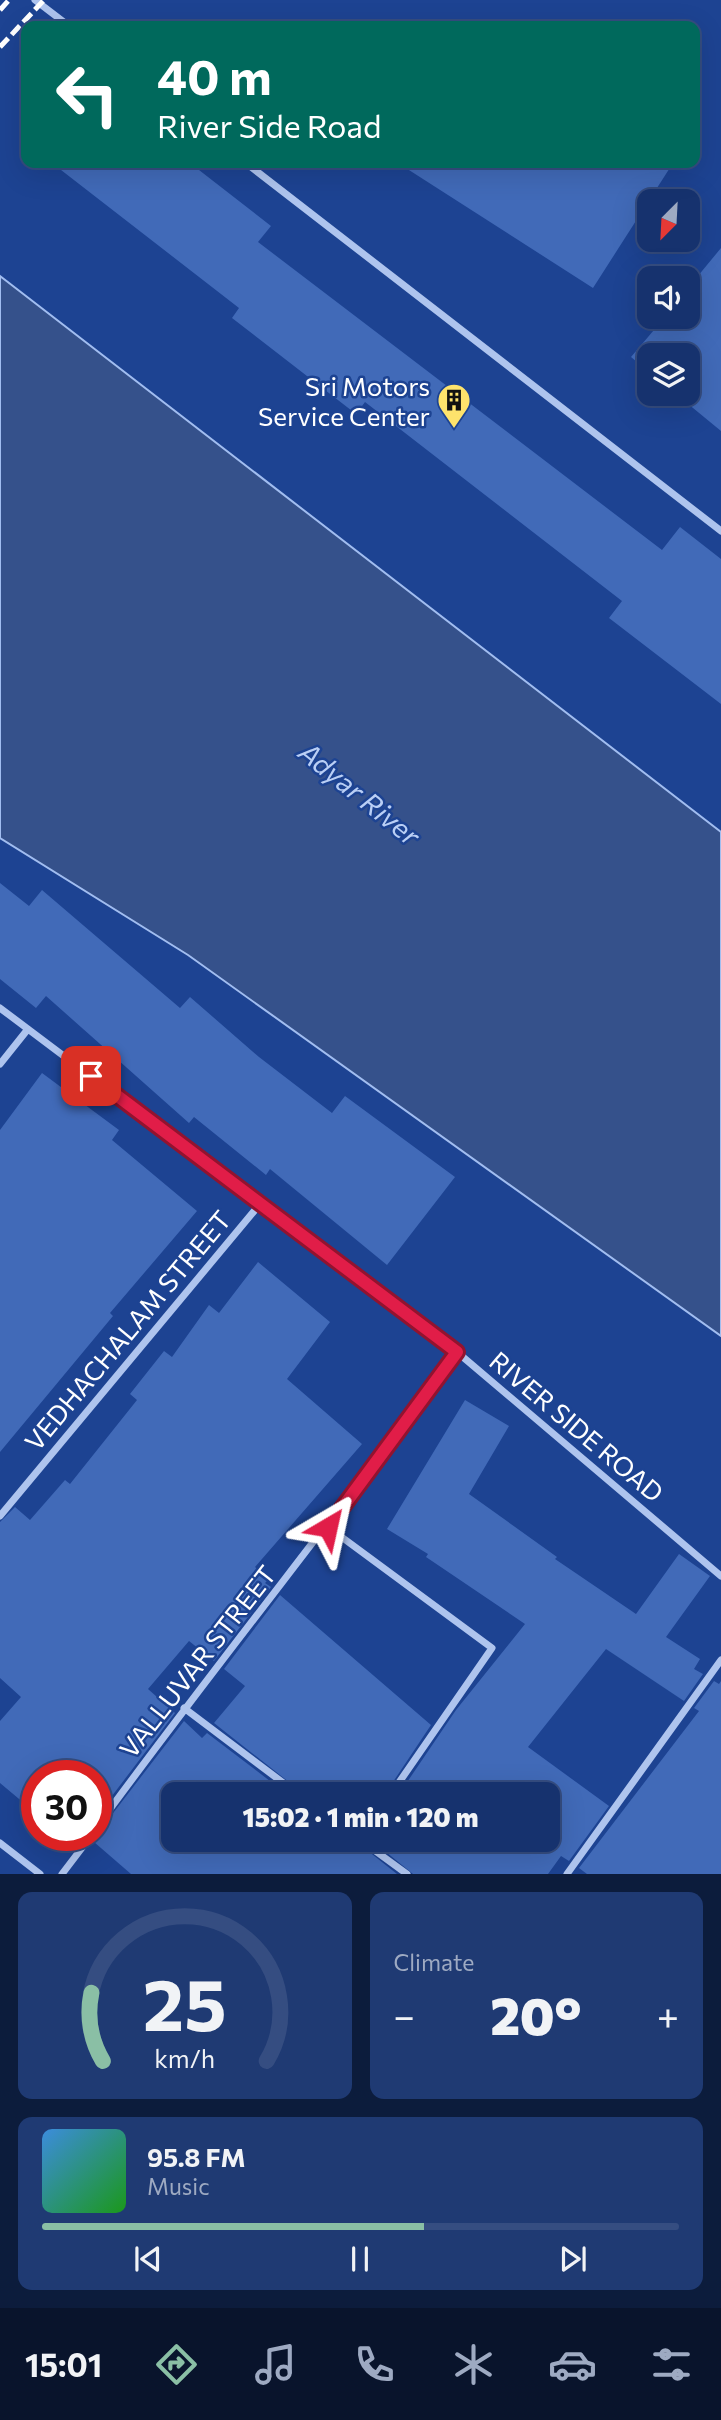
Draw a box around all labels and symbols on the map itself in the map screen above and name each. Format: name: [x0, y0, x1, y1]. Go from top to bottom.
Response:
north arrow: [637, 189, 700, 252]
place label: Sri Motors Service Center: [258, 370, 430, 431]
building icon: Sri Motors Service Center: [435, 381, 473, 430]
water label: Adyar River: [292, 733, 428, 853]
pin: [61, 1046, 121, 1106]
street label: VEDHACHALAM STREET: [18, 1204, 236, 1456]
street label: RIVER SIDE ROAD: [484, 1344, 670, 1508]
position arrow: [291, 1490, 365, 1564]
street label: VALLUVAR STREET: [112, 1559, 282, 1763]
speed limit sign: 30: [21, 1760, 112, 1851]

